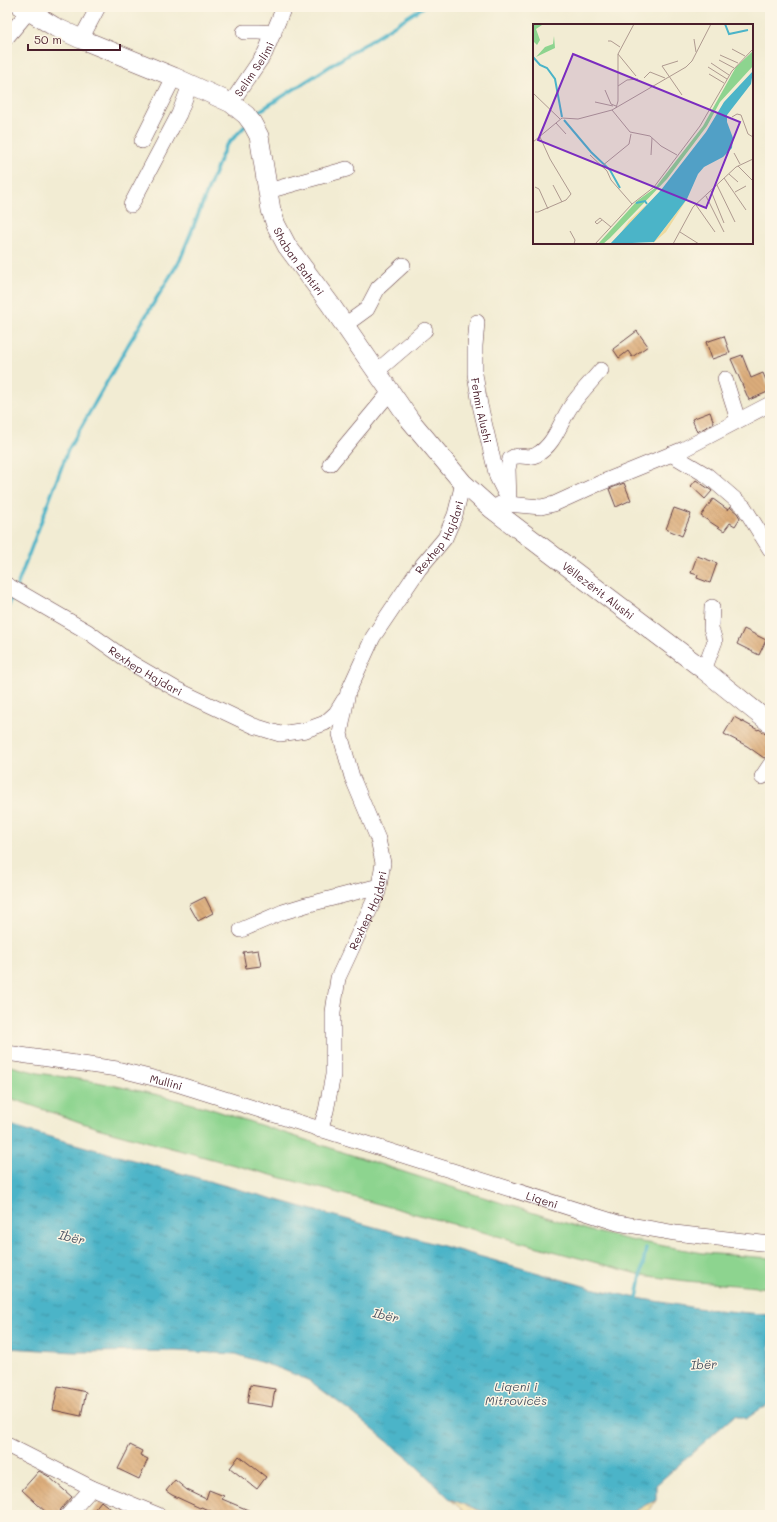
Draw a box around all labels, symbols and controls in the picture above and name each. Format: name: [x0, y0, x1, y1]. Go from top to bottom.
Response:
inset map: [533, 24, 753, 244]
scale bar: [28, 26, 120, 52]
text: 50 m: [34, 31, 62, 47]
street label: Selim Selimi: [230, 39, 276, 99]
street label: Shaban Bahtiri: [271, 224, 328, 298]
street label: Fehmi Alushi: [468, 377, 496, 444]
street label: Rexhep Hajdari: [411, 499, 466, 576]
street label: Vëllezërit Alushi: [559, 558, 638, 622]
street label: Rexhep Hajdari: [106, 642, 185, 699]
street label: Rexhep Hajdari: [345, 870, 389, 952]
street label: Mullini: [148, 1070, 185, 1093]
street label: Liqeni: [525, 1187, 560, 1211]
water label: Ibër: [57, 1226, 87, 1248]
water label: Ibër: [371, 1304, 401, 1326]
water label: Ibër: [691, 1356, 717, 1372]
water label: Liqeni i Mitrovicës: [485, 1378, 547, 1408]

